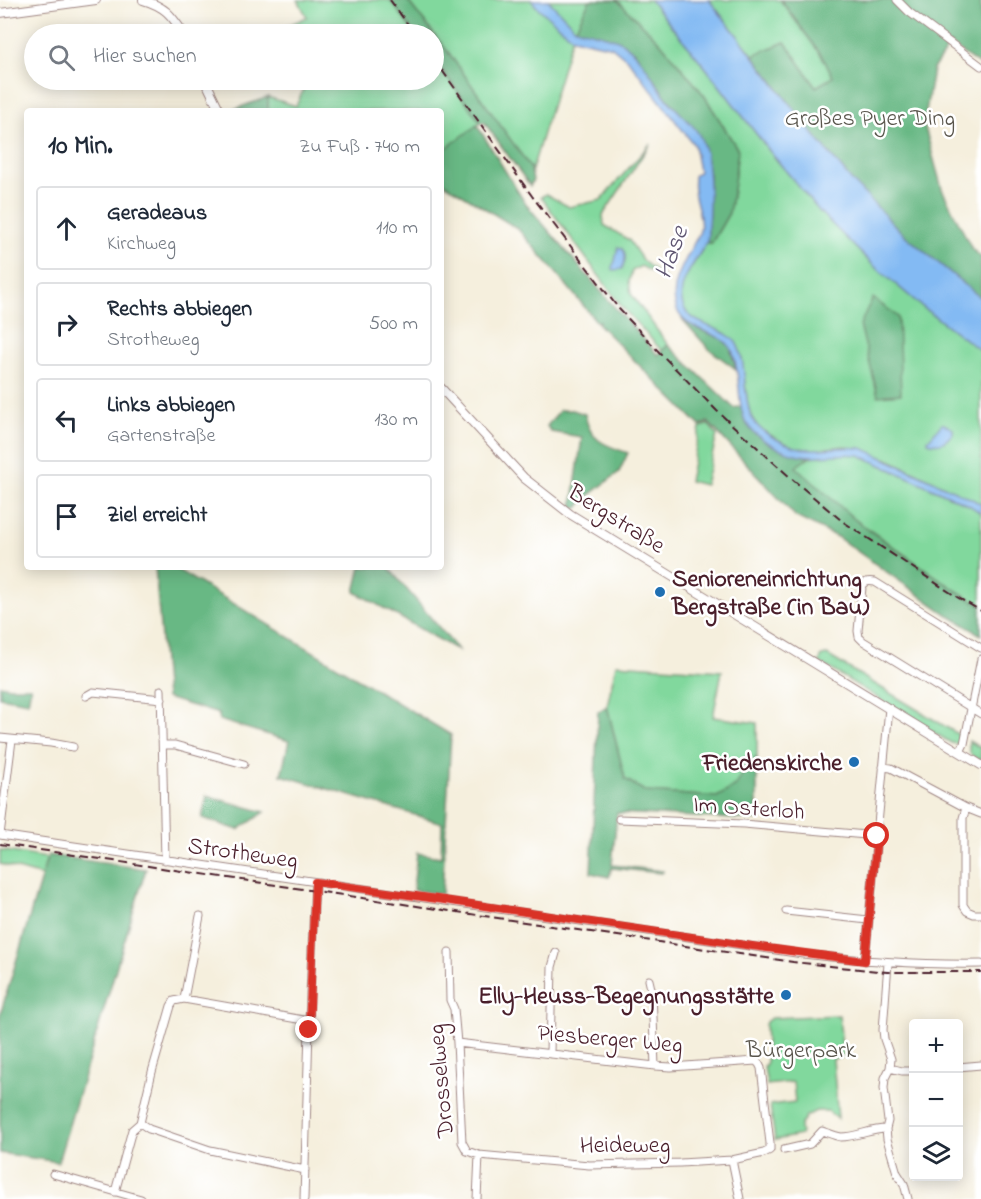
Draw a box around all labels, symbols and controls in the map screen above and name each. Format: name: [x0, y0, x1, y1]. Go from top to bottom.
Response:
search box: [24, 24, 444, 90]
icon: search: [45, 41, 78, 74]
text: Hier suchen: [93, 41, 197, 73]
park label: Großes Pyer Ding: [785, 102, 955, 138]
text: 10 Min.: [48, 128, 113, 166]
text: Zu Fuß · 740 m: [299, 133, 420, 162]
text: Geradeaus: [107, 198, 207, 230]
icon: ahead: [50, 212, 83, 245]
text: 110 m: [376, 214, 418, 243]
water label: Hase: [646, 220, 700, 285]
text: Kirchweg: [107, 230, 176, 259]
text: Rechts abbiegen: [107, 294, 252, 326]
icon: right: [50, 308, 83, 341]
text: 500 m: [369, 310, 418, 339]
text: Strotheweg: [107, 326, 199, 355]
text: Links abbiegen: [107, 390, 235, 422]
icon: left: [50, 404, 83, 437]
text: 130 m: [374, 406, 418, 435]
text: Gartenstraße: [107, 422, 215, 451]
street label: Bergstraße: [559, 476, 671, 564]
icon: arrive: [50, 500, 83, 533]
text: Ziel erreicht: [107, 500, 207, 532]
place label: Senioreneinrichtung Bergstraße (in Bau): [671, 563, 869, 627]
marker: Senioreneinrichtung Bergstraße (in Bau): [653, 585, 667, 599]
place label: Friedenskirche: [701, 747, 843, 782]
marker: Friedenskirche: [847, 755, 861, 769]
street label: Im Osterloh: [692, 788, 806, 831]
route start: [863, 822, 889, 848]
street label: Strotheweg: [185, 829, 300, 880]
place label: Elly-Heuss-Begegnungsstätte: [478, 980, 775, 1016]
marker: Elly-Heuss-Begegnungsstätte: [779, 988, 793, 1002]
route end: [295, 1016, 321, 1042]
street label: Piesberger Weg: [536, 1017, 684, 1064]
map controls: [909, 1019, 963, 1181]
button: +: [909, 1019, 963, 1073]
street label: Drosselweg: [420, 1022, 465, 1140]
park label: Bürgerpark: [745, 1034, 857, 1069]
button: −: [909, 1073, 963, 1127]
button: layers: [909, 1127, 963, 1181]
street label: Heideweg: [580, 1129, 670, 1164]

